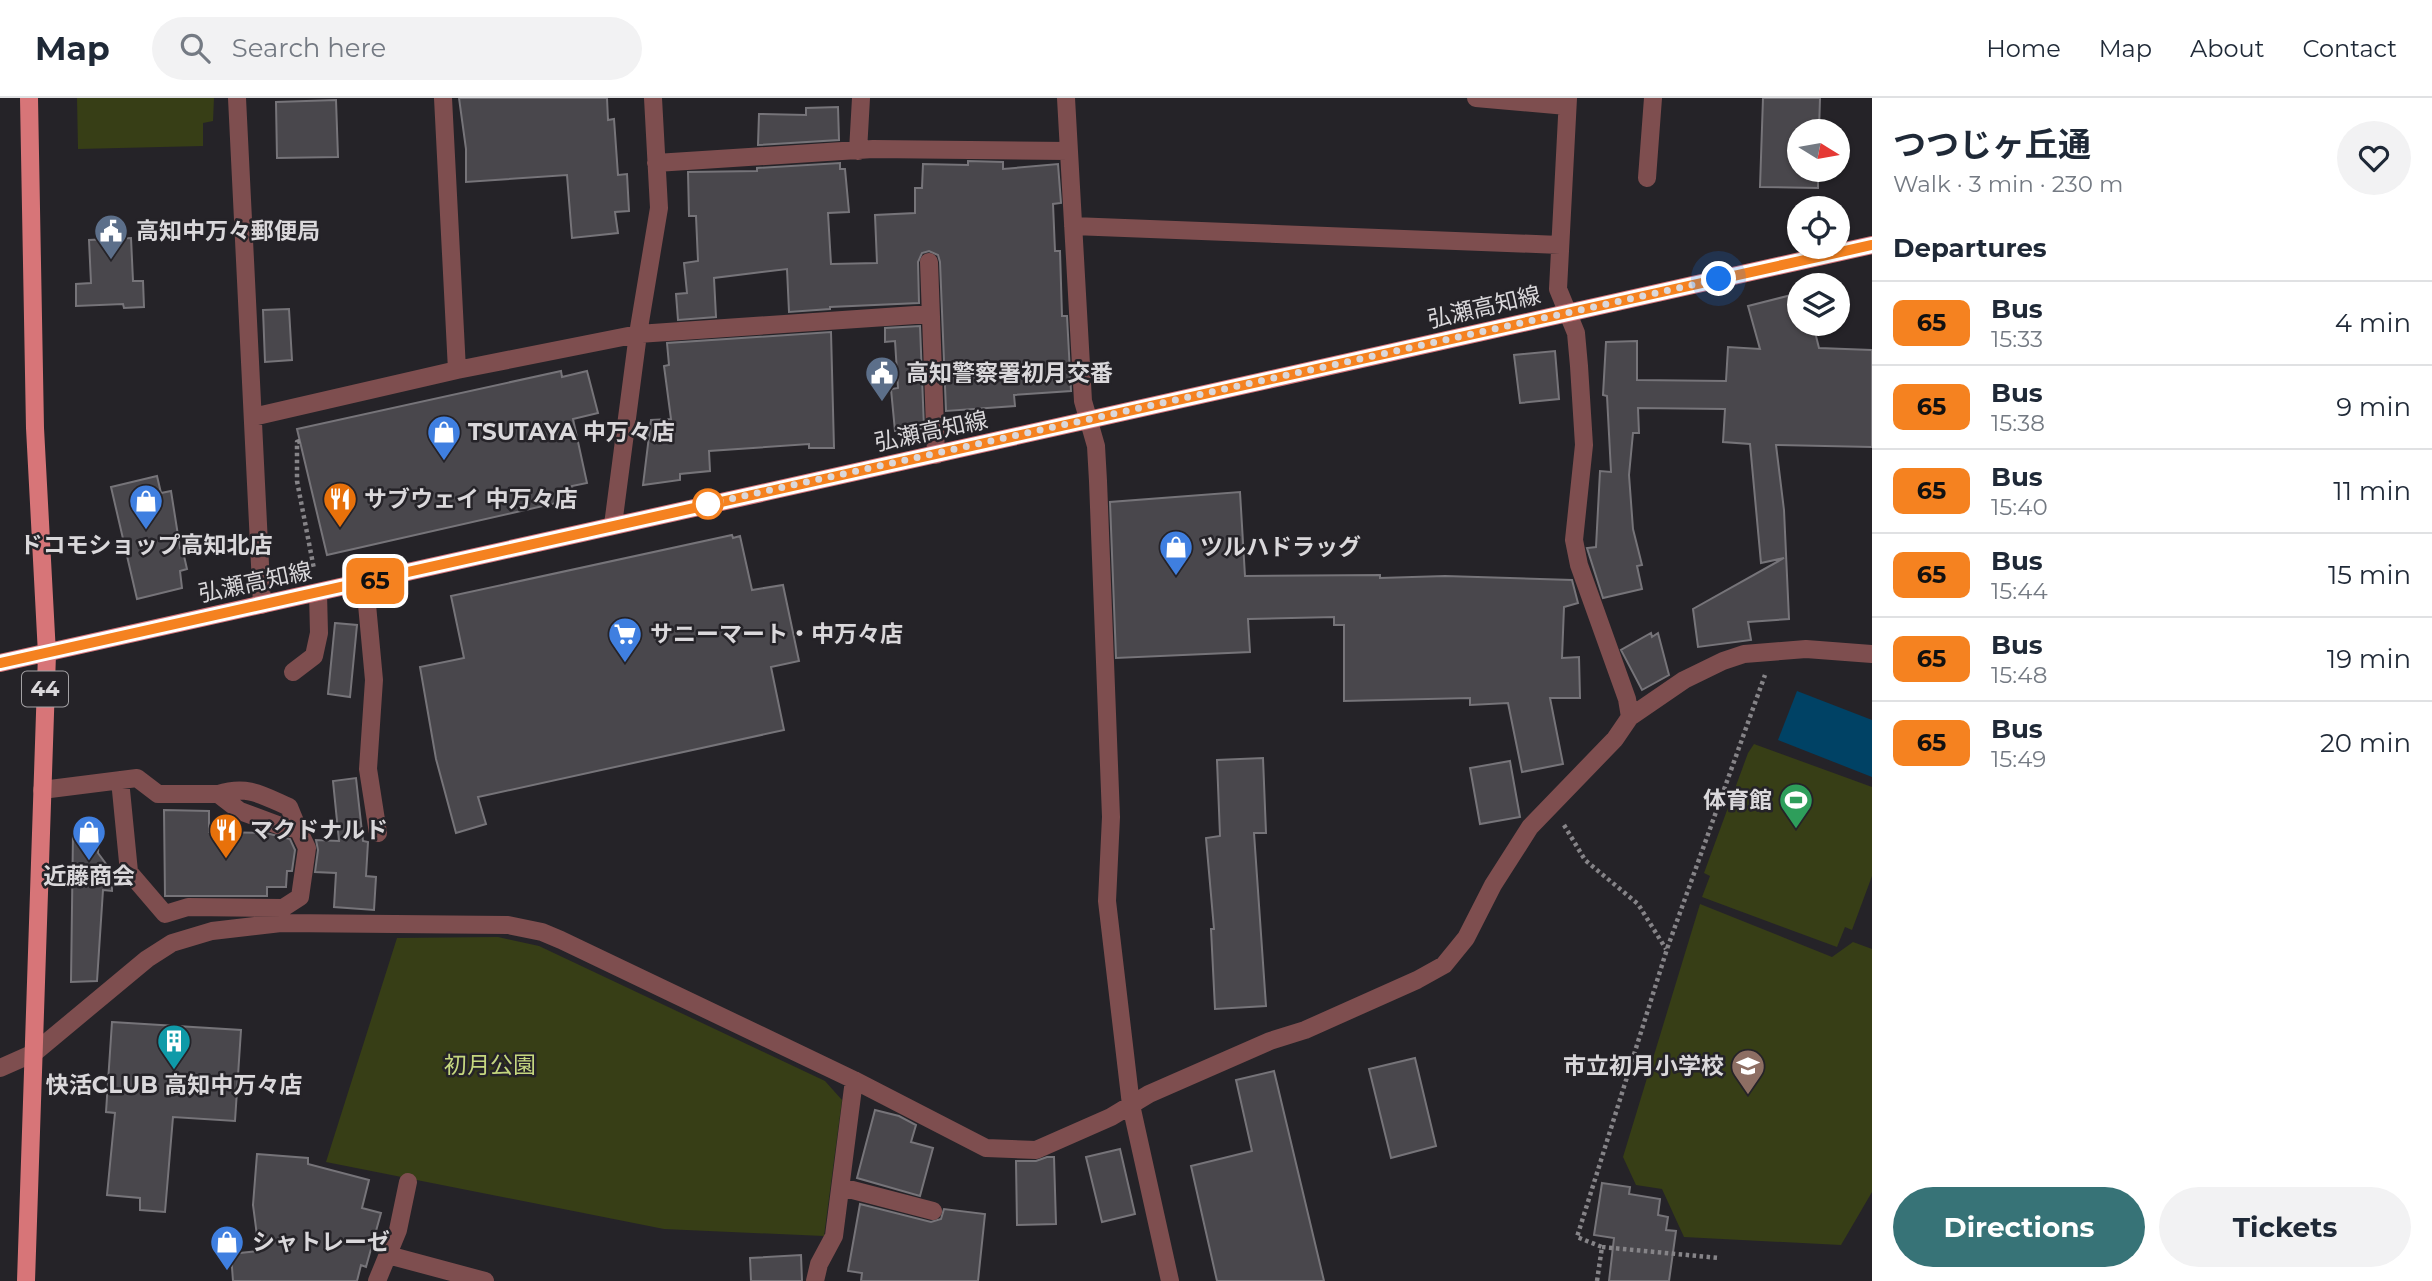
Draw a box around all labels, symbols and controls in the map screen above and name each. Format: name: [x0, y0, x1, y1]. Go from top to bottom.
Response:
search box: [152, 17, 642, 80]
text: Map: [35, 28, 110, 68]
icon: search: [176, 29, 214, 67]
text: Search here: [232, 32, 386, 64]
text: Home: [1986, 34, 2061, 63]
text: Map: [2099, 34, 2152, 63]
text: About: [2190, 34, 2264, 63]
text: Contact: [2302, 34, 2397, 63]
north arrow: [1787, 119, 1850, 182]
map controls: [1787, 119, 1850, 336]
button: heart: [2337, 121, 2411, 195]
text: つつじヶ丘通: [1893, 124, 2091, 164]
text: Walk · 3 min · 230 m: [1893, 170, 2123, 198]
button: locate: [1787, 196, 1850, 259]
public building icon: 高知中万々郵便局: [92, 212, 130, 261]
place label: 高知中万々郵便局: [136, 217, 320, 245]
text: Departures: [1893, 232, 2047, 264]
your location: [1701, 261, 1736, 296]
button: layers: [1787, 273, 1850, 336]
street label: 弘瀬高知線: [1425, 280, 1543, 334]
text: Bus: [1991, 293, 2043, 325]
text: 4 min: [2335, 307, 2411, 339]
text: 65: [1917, 308, 1946, 337]
text: 15:33: [1991, 325, 2043, 353]
public building icon: 高知警察署初月交番: [863, 354, 901, 403]
place label: 高知警察署初月交番: [906, 359, 1113, 387]
text: Bus: [1991, 377, 2043, 409]
text: 9 min: [2336, 391, 2411, 423]
text: 65: [1917, 392, 1946, 421]
street label: 弘瀬高知線: [872, 405, 990, 457]
text: 15:38: [1991, 409, 2045, 437]
shop icon: TSUTAYA 中万々店: [425, 413, 463, 462]
place label: TSUTAYA 中万々店: [468, 418, 675, 446]
text: Bus: [1991, 461, 2043, 493]
text: 11 min: [2333, 475, 2411, 507]
text: 65: [1917, 476, 1946, 505]
restaurant icon: サブウェイ 中万々店: [321, 480, 359, 529]
shop icon: ドコモショップ高知北店: [127, 482, 165, 531]
place label: サブウェイ 中万々店: [364, 485, 578, 513]
unlabelled marker: [693, 489, 723, 519]
text: 15:40: [1991, 493, 2048, 521]
shop icon: ツルハドラッグ: [1157, 528, 1195, 577]
place label: ドコモショップ高知北店: [20, 531, 273, 559]
place label: ツルハドラッグ: [1200, 533, 1361, 561]
text: Bus: [1991, 545, 2043, 577]
street label: 弘瀬高知線: [196, 556, 314, 608]
line badge: 65: [344, 558, 406, 604]
text: 15 min: [2328, 559, 2411, 591]
text: 65: [1917, 560, 1946, 589]
text: 65: [360, 566, 390, 595]
text: 15:44: [1991, 577, 2048, 605]
supermarket icon: サニーマート・中万々店: [606, 615, 644, 664]
place label: サニーマート・中万々店: [650, 620, 903, 648]
text: Bus: [1991, 629, 2043, 661]
text: 19 min: [2327, 643, 2411, 675]
text: 65: [1917, 644, 1946, 673]
text: 15:48: [1991, 661, 2047, 689]
road number: 44: [22, 672, 68, 706]
text: Bus: [1991, 713, 2043, 745]
text: 20 min: [2320, 727, 2411, 759]
text: 65: [1917, 728, 1946, 757]
text: 15:49: [1991, 745, 2046, 773]
sports icon: 体育館: [1777, 781, 1815, 830]
place label: 体育館: [1703, 786, 1772, 814]
restaurant icon: マクドナルド: [207, 811, 245, 860]
shop icon: 近藤商会: [70, 813, 108, 862]
place label: マクドナルド: [250, 816, 388, 844]
place label: 近藤商会: [43, 862, 135, 890]
building icon: 快活CLUB 高知中万々店: [155, 1022, 193, 1071]
school or university icon: 市立初月小学校: [1729, 1047, 1767, 1096]
park label: 初月公園: [444, 1051, 536, 1079]
place label: 市立初月小学校: [1563, 1052, 1724, 1080]
place label: 快活CLUB 高知中万々店: [46, 1071, 302, 1099]
button: Directions: [1893, 1187, 2145, 1267]
button: Tickets: [2159, 1187, 2411, 1267]
shop icon: シャトレーゼ: [208, 1223, 246, 1272]
place label: シャトレーゼ: [252, 1228, 390, 1256]

